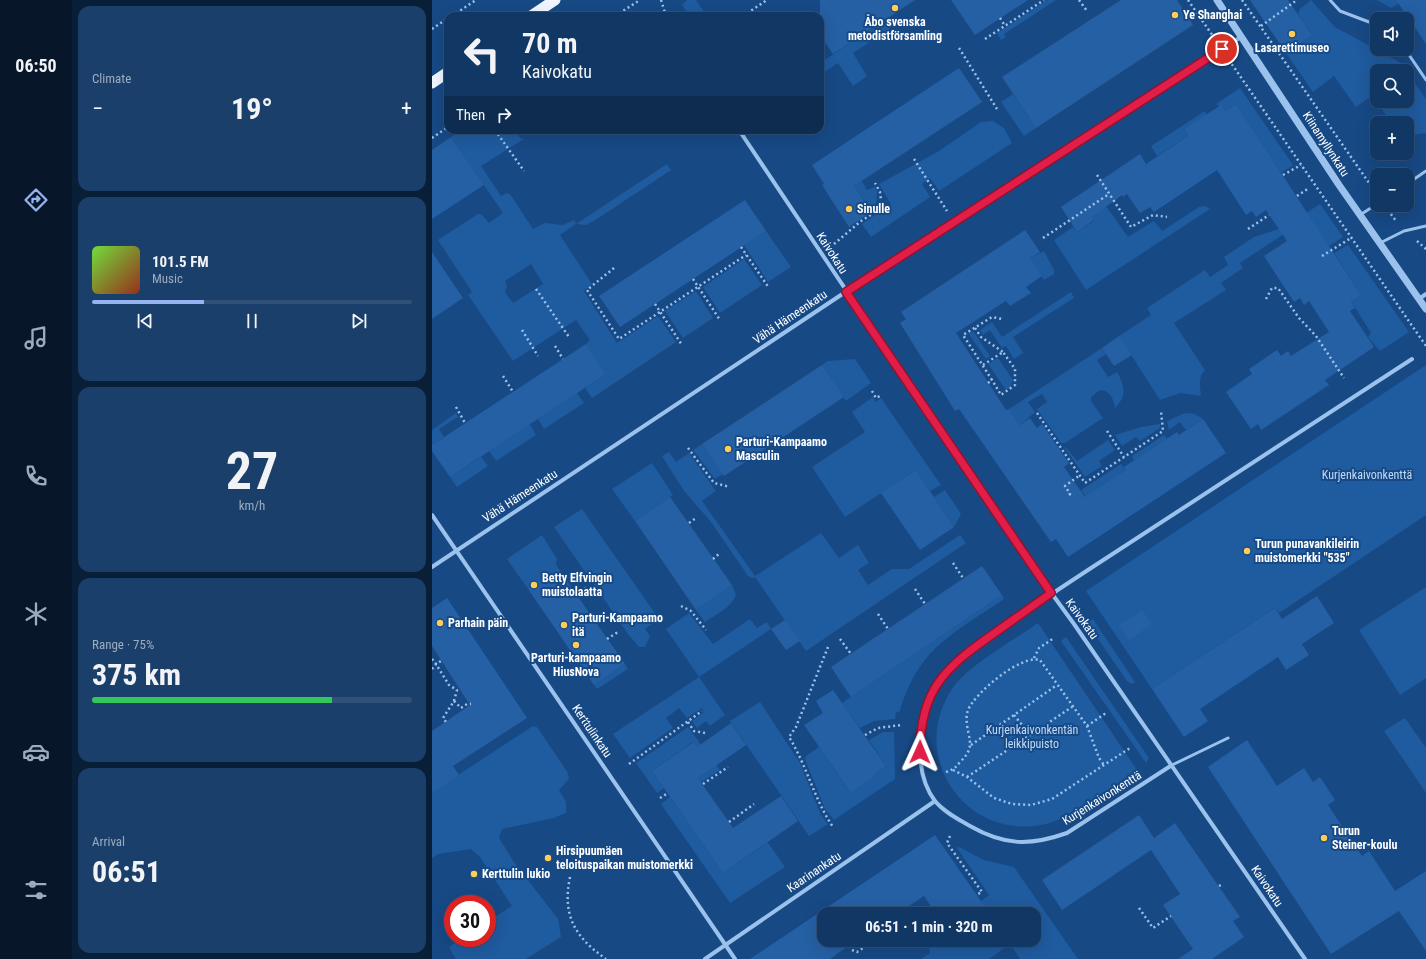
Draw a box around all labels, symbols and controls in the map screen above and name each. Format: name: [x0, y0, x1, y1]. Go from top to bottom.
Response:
marker: Åbo svenska metodistförsamling: [890, 3, 900, 13]
place label: Ye Shanghai: [1183, 8, 1242, 22]
marker: Ye Shanghai: [1170, 10, 1180, 20]
map controls: [1370, 12, 1414, 212]
button: sound: [1370, 12, 1414, 56]
place label: Åbo svenska metodistförsamling: [848, 14, 942, 43]
text: 70 m: [522, 27, 578, 60]
icon: left: [456, 28, 508, 80]
marker: Lasarettimuseo: [1287, 29, 1297, 39]
pin: [1205, 32, 1239, 66]
icon: arrive: [1211, 38, 1233, 60]
place label: Lasarettimuseo: [1255, 41, 1329, 55]
text: 06:50: [15, 55, 57, 76]
text: Kaivokatu: [522, 61, 592, 82]
button: search: [1370, 64, 1414, 108]
text: Climate: [92, 71, 131, 86]
text: 19°: [231, 91, 273, 126]
text: −: [92, 96, 103, 121]
text: +: [401, 96, 412, 121]
icon: right: [493, 104, 515, 126]
text: Then: [456, 106, 485, 124]
street label: Kiinamyllynkatu: [1300, 109, 1352, 179]
button: +: [1370, 116, 1414, 160]
button: −: [1370, 168, 1414, 212]
icon: directions: [22, 186, 50, 214]
place label: Sinulle: [857, 202, 890, 216]
marker: Sinulle: [844, 204, 854, 214]
street label: Kaivokatu: [813, 230, 851, 277]
text: 101.5 FM: [152, 253, 209, 271]
text: Music: [152, 271, 183, 286]
street label: Vähä Hämeenkatu: [750, 287, 830, 347]
icon: previous: [134, 310, 156, 332]
icon: pause: [241, 310, 263, 332]
icon: next: [348, 310, 370, 332]
icon: music: [22, 324, 50, 352]
place label: Parturi-Kampaamo Masculin: [736, 435, 827, 463]
text: 27: [226, 441, 278, 502]
marker: Parturi-Kampaamo Masculin: [723, 444, 733, 454]
icon: phone: [22, 462, 50, 490]
street label: Vähä Hämeenkatu: [480, 467, 560, 525]
park label: Kurjenkaivonkenttä: [1322, 468, 1412, 482]
text: km/h: [239, 498, 265, 513]
place label: Turun punavankileirin muistomerkki "535": [1255, 537, 1359, 565]
marker: Turun punavankileirin muistomerkki "535": [1242, 546, 1252, 556]
place label: Betty Elfvingin muistolaatta: [542, 571, 612, 599]
marker: Betty Elfvingin muistolaatta: [529, 580, 539, 590]
street label: Kaivokatu: [1063, 596, 1101, 642]
icon: climate: [22, 600, 50, 628]
place label: Parturi-Kampaamo itä: [572, 611, 663, 639]
place label: Parhain päin: [448, 616, 508, 630]
marker: Parhain päin: [435, 618, 445, 628]
marker: Parturi-Kampaamo itä: [559, 620, 569, 630]
text: Range · 75%: [92, 637, 154, 652]
marker: Parturi-kampaamo HiusNova: [571, 640, 581, 650]
place label: Parturi-kampaamo HiusNova: [531, 651, 621, 679]
text: 375 km: [92, 657, 181, 692]
street label: Kerttulinkatu: [569, 702, 615, 760]
park label: Kurjenkaivonkentän leikkipuisto: [986, 723, 1079, 751]
position arrow: [899, 731, 941, 773]
icon: car: [22, 738, 50, 766]
street label: Kurjenkaivonkenttä: [1060, 768, 1144, 828]
place label: Turun Steiner-koulu: [1332, 824, 1398, 852]
marker: Turun Steiner-koulu: [1319, 833, 1329, 843]
text: Arrival: [92, 834, 125, 849]
place label: Hirsipuumäen teloituspaikan muistomerkki: [556, 844, 693, 872]
street label: Kaarinankatu: [784, 849, 844, 895]
marker: Hirsipuumäen teloituspaikan muistomerkki: [543, 853, 553, 863]
text: 06:51: [92, 854, 161, 889]
street label: Kaivokatu: [1248, 863, 1286, 909]
place label: Kerttulin lukio: [482, 867, 550, 881]
marker: Kerttulin lukio: [469, 869, 479, 879]
icon: filters: [22, 876, 50, 904]
speed limit sign: 30: [444, 895, 496, 947]
text: 06:51 · 1 min · 320 m: [865, 918, 993, 936]

